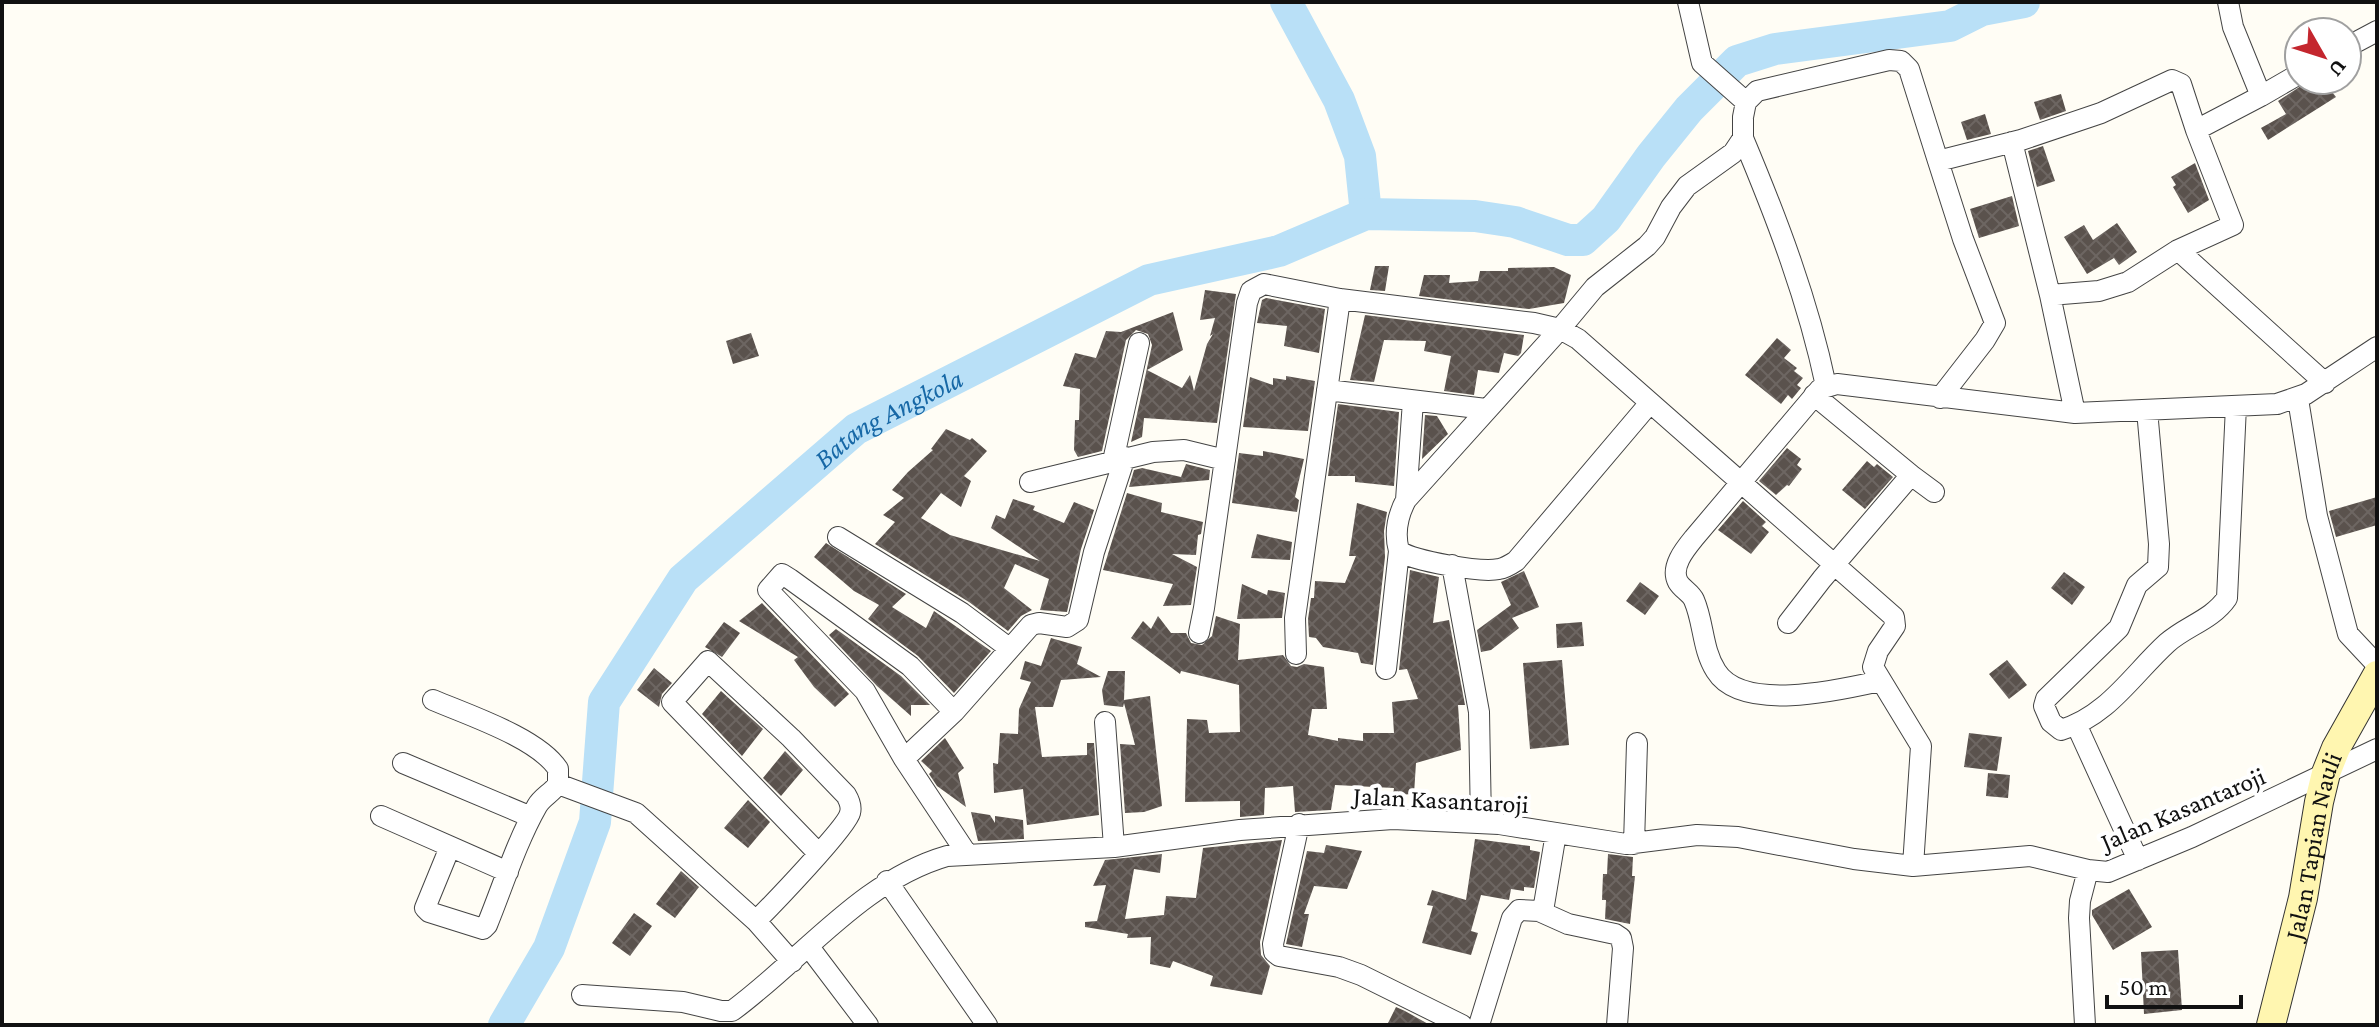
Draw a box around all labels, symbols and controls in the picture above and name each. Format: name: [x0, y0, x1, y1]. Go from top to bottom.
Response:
north arrow: [2283, 16, 2363, 96]
text: U: [2324, 55, 2353, 82]
water label: Batang Angkola: [807, 362, 968, 474]
street label: Jalan Tapian Nauli: [2278, 748, 2347, 944]
street label: Jalan Kasantaroji: [2095, 761, 2270, 857]
street label: Jalan Kasantaroji: [1351, 781, 1530, 819]
scale bar: [2107, 959, 2241, 1009]
text: 50 m: [2119, 973, 2168, 1000]

